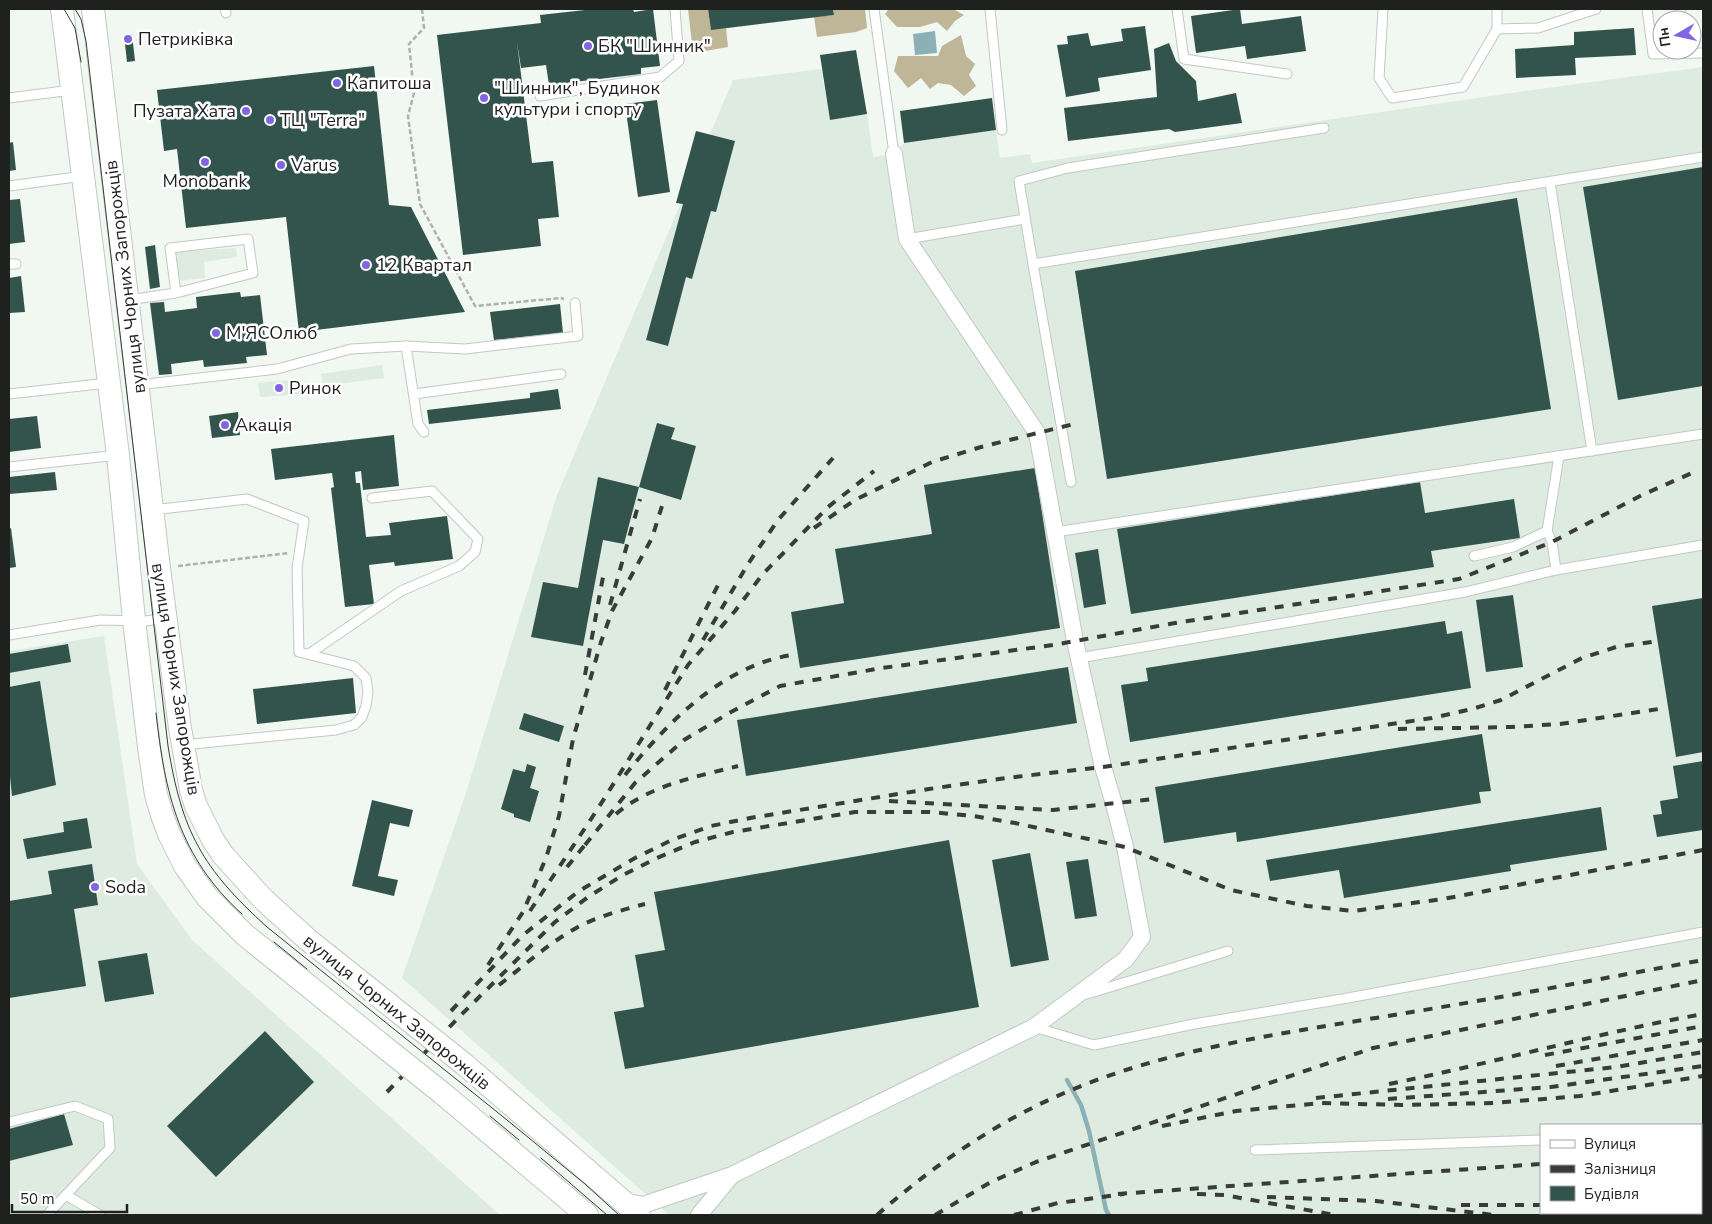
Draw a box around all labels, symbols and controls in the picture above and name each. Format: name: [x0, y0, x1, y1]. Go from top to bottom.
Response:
north arrow: [1652, 10, 1702, 60]
text: Пн: [1654, 26, 1676, 48]
place label: Петриківка: [138, 27, 233, 51]
marker: Петриківка: [122, 33, 134, 45]
place label: БК "Шинник": [598, 34, 711, 58]
marker: БК "Шинник": [582, 40, 594, 52]
place label: Капитоша: [347, 71, 432, 95]
place label: "Шинник", Будинок культури і спорту: [494, 76, 660, 121]
marker: Капитоша: [331, 77, 343, 89]
marker: "Шинник", Будинок культури і спорту: [478, 92, 490, 104]
place label: Пузата Хата: [133, 99, 236, 123]
marker: Пузата Хата: [240, 105, 252, 117]
place label: ТЦ "Terra": [280, 108, 365, 132]
marker: ТЦ "Terra": [264, 114, 276, 126]
place label: Varus: [290, 153, 337, 177]
marker: Monobank: [199, 156, 211, 168]
street label: вулиця Чорних Запорожців: [99, 159, 151, 395]
marker: Varus: [275, 159, 287, 171]
place label: Monobank: [163, 169, 248, 193]
place label: 12 Квартал: [376, 253, 472, 277]
marker: 12 Квартал: [360, 259, 372, 271]
place label: М'ЯСОлюб: [226, 321, 317, 345]
marker: М'ЯСОлюб: [210, 327, 222, 339]
place label: Ринок: [289, 376, 341, 400]
marker: Ринок: [273, 382, 285, 394]
place label: Акація: [235, 413, 292, 437]
marker: Акація: [219, 419, 231, 431]
street label: вулиця Чорних Запорожців: [146, 561, 206, 797]
place label: Soda: [105, 875, 146, 899]
marker: Soda: [89, 881, 101, 893]
street label: вулиця Чорних Запорожців: [298, 929, 496, 1095]
legend: [1540, 1124, 1702, 1214]
text: Вулиця: [1584, 1134, 1636, 1154]
text: Залізниця: [1584, 1159, 1656, 1179]
scale bar: [12, 1182, 128, 1214]
text: Будівля: [1584, 1184, 1639, 1204]
text: 50 m: [20, 1189, 55, 1209]

